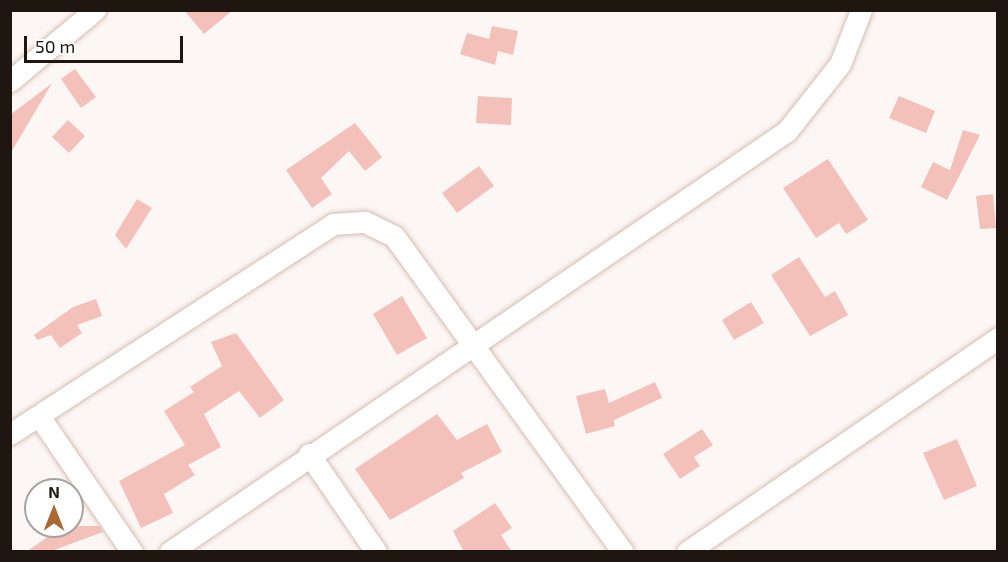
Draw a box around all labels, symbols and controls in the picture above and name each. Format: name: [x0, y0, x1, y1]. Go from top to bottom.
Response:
scale bar: [27, 24, 186, 62]
text: 50 m: [35, 35, 75, 57]
north arrow: [24, 478, 84, 538]
text: N: [48, 482, 60, 501]

